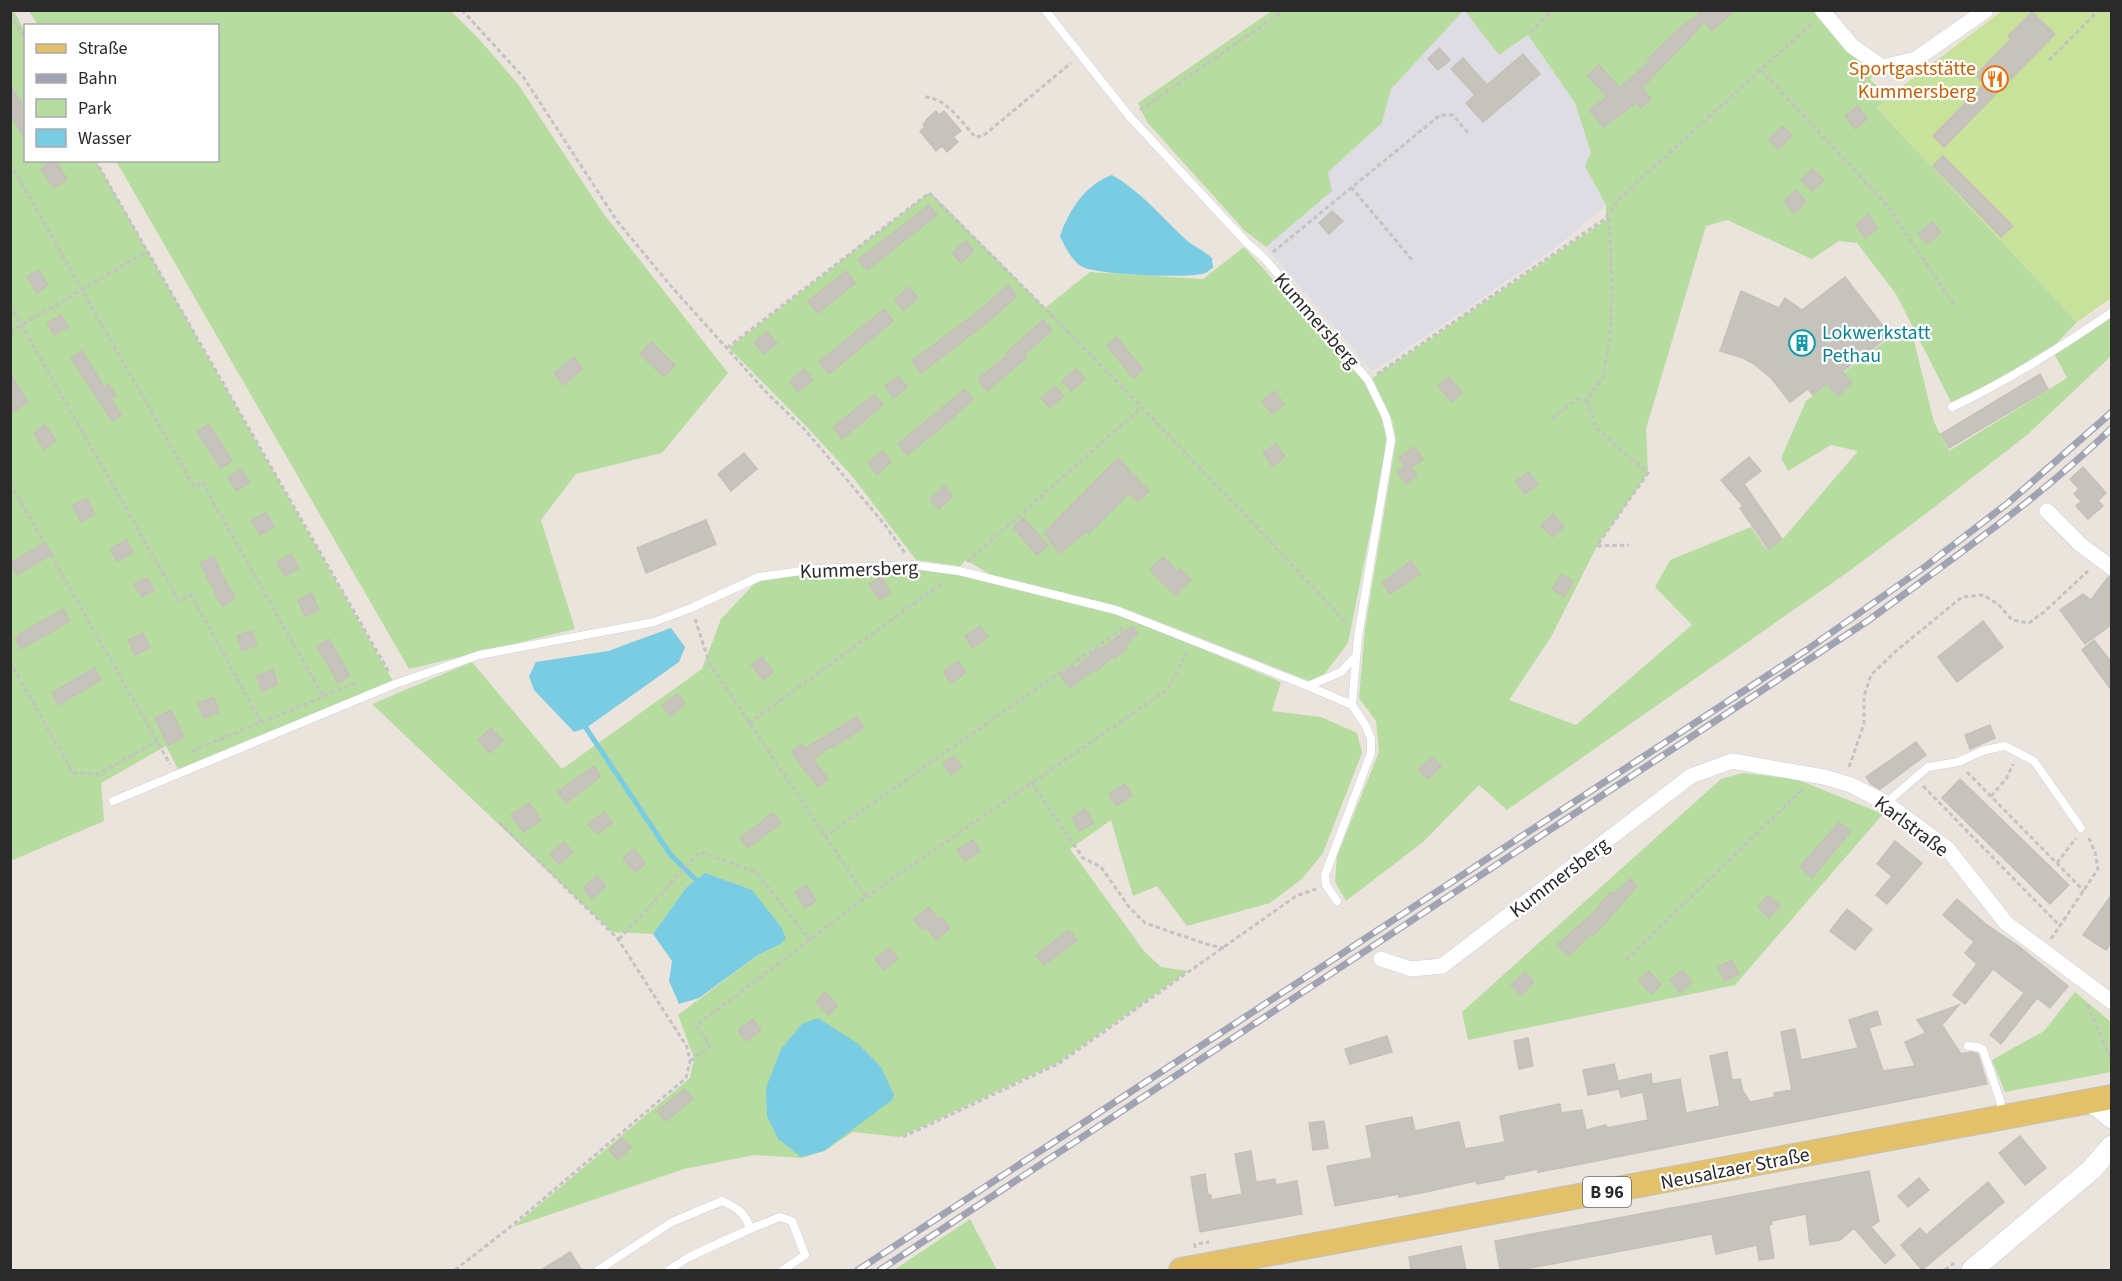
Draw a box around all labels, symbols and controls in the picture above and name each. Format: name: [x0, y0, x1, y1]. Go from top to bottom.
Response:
legend: [24, 24, 219, 162]
text: Straße: [78, 36, 128, 61]
place label: Sportgaststätte Kummersberg: [1849, 55, 1976, 106]
restaurant icon: Sportgaststätte Kummersberg: [1980, 64, 2010, 94]
text: Bahn: [78, 66, 117, 91]
text: Park: [78, 96, 112, 121]
text: Wasser: [78, 126, 132, 151]
street label: Kummersberg: [1267, 267, 1366, 374]
place label: Lokwerkstatt Pethau: [1822, 319, 1931, 370]
building icon: Lokwerkstatt Pethau: [1787, 328, 1817, 358]
street label: Kummersberg: [799, 554, 919, 586]
street label: Karlstraße: [1868, 790, 1954, 864]
street label: Kummersberg: [1504, 831, 1615, 925]
street label: Neusalzaer Straße: [1658, 1141, 1812, 1197]
road number: B 96: [1583, 1177, 1631, 1207]

